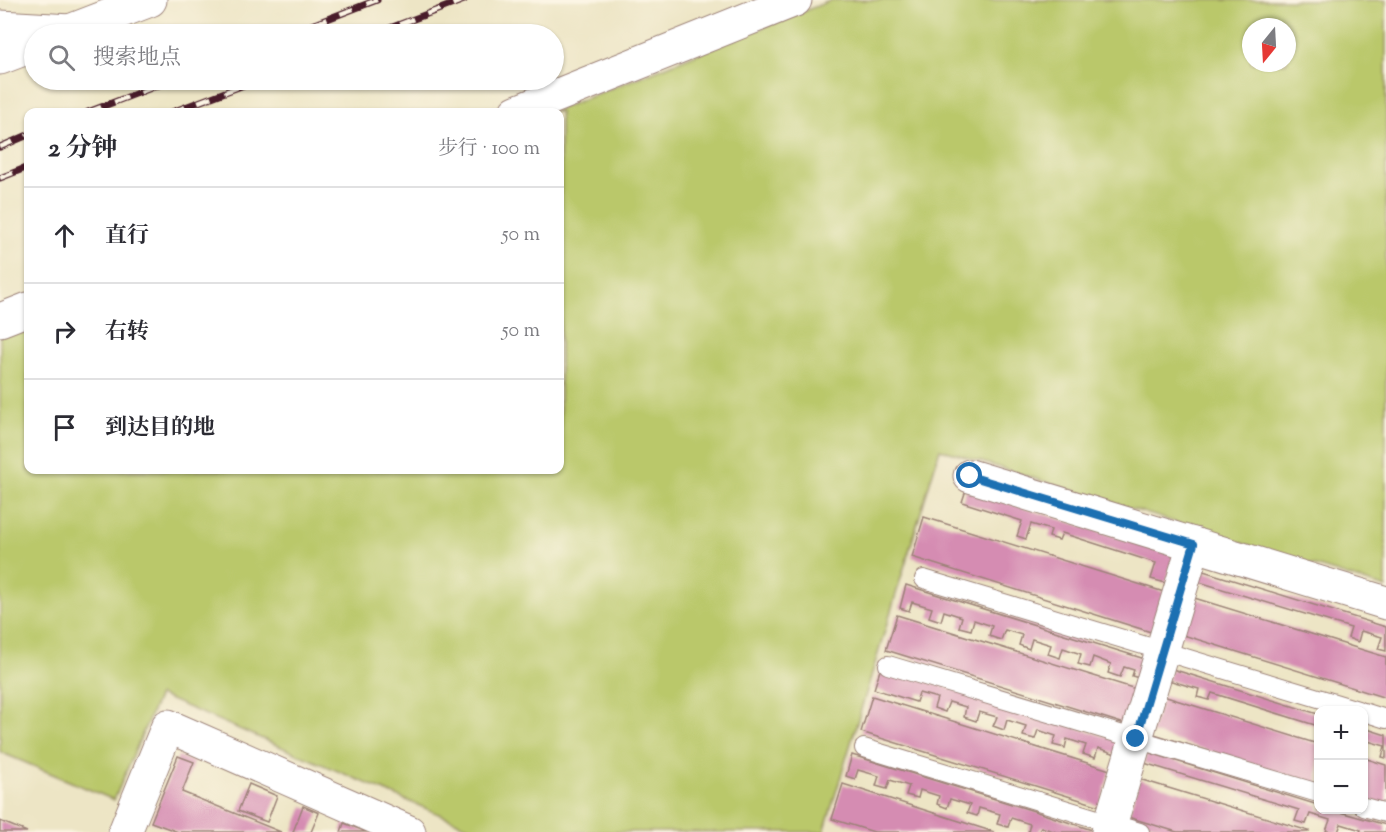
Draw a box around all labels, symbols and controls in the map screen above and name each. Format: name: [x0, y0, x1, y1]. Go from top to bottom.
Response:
north arrow: [1242, 18, 1296, 72]
search box: [24, 24, 564, 90]
icon: search: [45, 41, 78, 74]
text: 搜索地点: [93, 43, 181, 75]
text: 2 分钟: [48, 131, 118, 168]
text: 步行 · 100 m: [438, 135, 540, 164]
icon: ahead: [48, 219, 81, 252]
text: 直行: [105, 221, 149, 253]
text: 50 m: [502, 221, 540, 250]
icon: right: [48, 315, 81, 348]
text: 右转: [105, 317, 149, 349]
text: 50 m: [502, 317, 540, 346]
icon: arrive: [48, 411, 81, 444]
text: 到达目的地: [105, 413, 215, 445]
route start: [956, 462, 982, 488]
map controls: [1314, 706, 1368, 814]
button: +: [1314, 706, 1368, 760]
route end: [1122, 725, 1148, 751]
button: −: [1314, 760, 1368, 814]

